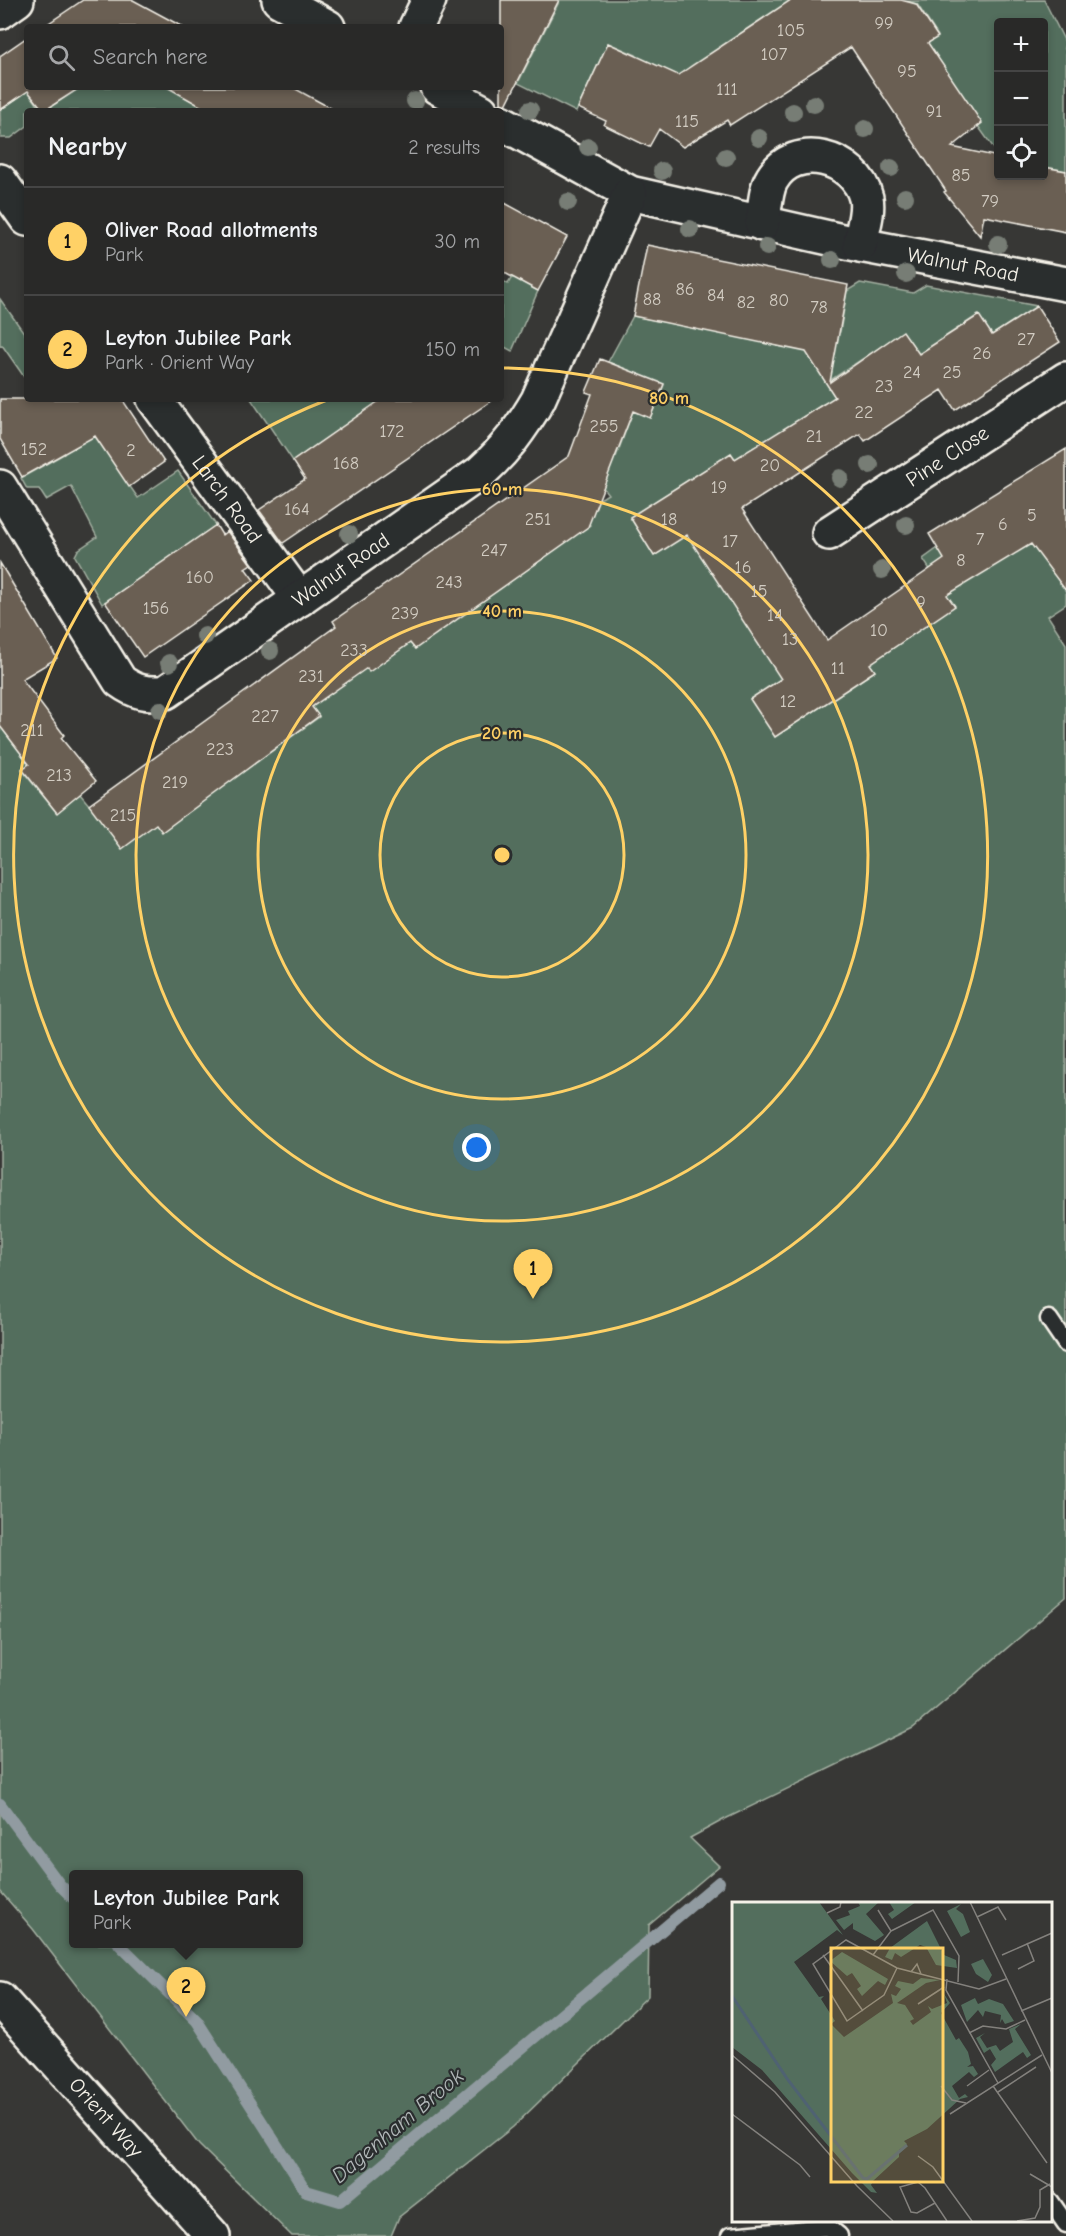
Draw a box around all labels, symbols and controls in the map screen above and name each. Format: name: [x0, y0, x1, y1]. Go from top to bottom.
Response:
house number: 99: [874, 13, 894, 34]
map controls: [994, 18, 1048, 180]
button: +: [994, 18, 1048, 72]
house number: 105: [777, 20, 805, 41]
search box: [24, 24, 504, 90]
icon: search: [45, 41, 78, 74]
text: Search here: [93, 44, 208, 70]
house number: 107: [761, 44, 788, 65]
house number: 95: [897, 61, 917, 82]
button: −: [994, 72, 1048, 126]
house number: 111: [716, 79, 738, 100]
house number: 91: [926, 101, 942, 122]
house number: 115: [675, 111, 699, 132]
button: locate: [994, 126, 1048, 180]
text: Nearby: [48, 132, 127, 162]
text: 2 results: [408, 136, 480, 159]
house number: 85: [951, 165, 971, 186]
house number: 79: [981, 191, 999, 212]
text: Oliver Road allotments: [105, 217, 318, 243]
text: 1: [64, 230, 71, 253]
text: 30 m: [434, 230, 480, 253]
street label: Walnut Road: [905, 242, 1021, 287]
text: Park: [105, 243, 143, 266]
house number: 86: [675, 279, 695, 300]
house number: 84: [707, 285, 725, 306]
house number: 88: [643, 289, 661, 310]
house number: 80: [769, 290, 789, 311]
house number: 82: [737, 292, 755, 313]
house number: 78: [810, 297, 828, 318]
text: Leyton Jubilee Park: [105, 325, 291, 351]
house number: 27: [1017, 329, 1035, 350]
text: 2: [63, 338, 72, 361]
text: 150 m: [426, 338, 480, 361]
house number: 26: [972, 343, 992, 364]
text: Park · Orient Way: [105, 351, 254, 374]
house number: 24: [903, 362, 921, 383]
house number: 25: [942, 362, 962, 383]
house number: 23: [875, 376, 893, 397]
text: 80 m: [649, 388, 689, 409]
house number: 22: [855, 402, 873, 423]
house number: 255: [590, 416, 618, 437]
house number: 172: [379, 421, 405, 442]
street label: Pine Close: [902, 421, 993, 492]
house number: 21: [806, 426, 822, 447]
house number: 152: [21, 439, 47, 460]
house number: 2: [126, 440, 136, 461]
street label: Larch Road: [187, 451, 267, 548]
house number: 168: [333, 453, 359, 474]
house number: 20: [760, 455, 780, 476]
house number: 19: [711, 477, 727, 498]
text: 60 m: [482, 479, 522, 500]
house number: 164: [284, 499, 310, 520]
house number: 5: [1027, 505, 1037, 526]
house number: 251: [525, 509, 551, 530]
house number: 18: [661, 509, 677, 530]
house number: 6: [998, 514, 1008, 535]
street label: Walnut Road: [288, 528, 394, 612]
house number: 7: [976, 529, 985, 550]
house number: 17: [722, 531, 738, 552]
house number: 247: [481, 540, 508, 561]
house number: 8: [956, 550, 966, 571]
house number: 16: [735, 557, 751, 578]
house number: 160: [186, 567, 214, 588]
house number: 243: [435, 572, 463, 593]
house number: 15: [751, 581, 767, 602]
house number: 9: [916, 592, 926, 613]
house number: 156: [143, 598, 169, 619]
text: 40 m: [482, 601, 522, 622]
house number: 239: [391, 603, 419, 624]
house number: 14: [767, 605, 783, 626]
house number: 10: [870, 620, 888, 641]
house number: 13: [782, 629, 798, 650]
house number: 233: [340, 640, 368, 661]
house number: 11: [831, 658, 845, 679]
house number: 231: [298, 666, 324, 687]
house number: 12: [780, 691, 796, 712]
house number: 227: [251, 706, 279, 727]
house number: 211: [20, 720, 44, 741]
text: 20 m: [482, 723, 522, 744]
house number: 223: [206, 739, 234, 760]
house number: 213: [46, 765, 72, 786]
house number: 219: [162, 772, 188, 793]
house number: 215: [110, 805, 136, 826]
centre of rings: [492, 845, 512, 865]
your location: [462, 1133, 491, 1162]
pin: 1: [514, 1250, 552, 1299]
popup: [69, 1870, 303, 1948]
text: Leyton Jubilee Park: [93, 1885, 279, 1911]
inset map: [732, 1902, 1051, 2221]
text: Park: [93, 1911, 131, 1934]
pin: 2: [166, 1968, 206, 2017]
water label: Dagenham Brook: [326, 2063, 469, 2189]
street label: Orient Way: [64, 2072, 149, 2162]

